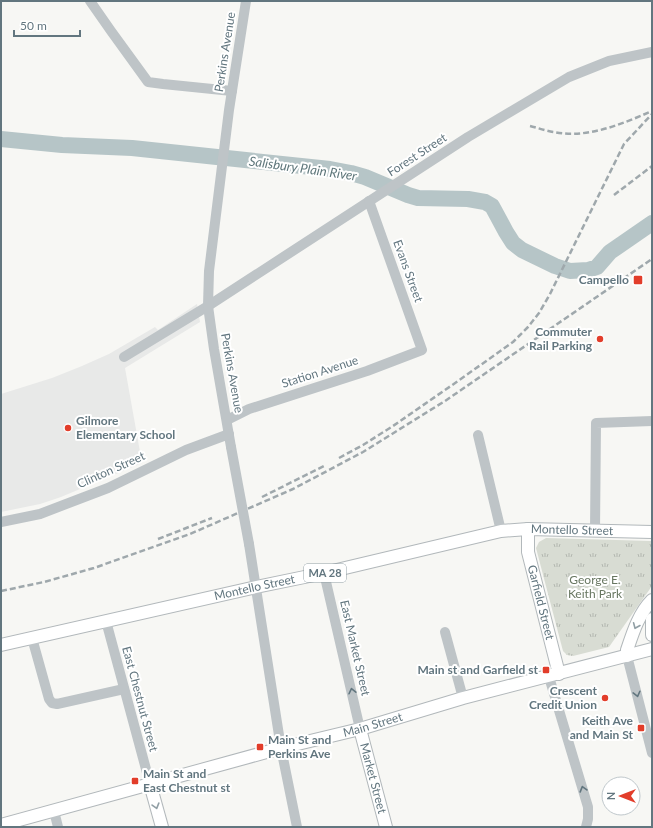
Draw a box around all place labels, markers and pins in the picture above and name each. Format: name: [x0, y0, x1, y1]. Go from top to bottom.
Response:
place label: Campello: [579, 272, 629, 287]
marker: Campello: [632, 274, 644, 286]
place label: Commuter Rail Parking: [529, 324, 593, 353]
marker: Commuter Rail Parking: [595, 334, 605, 344]
place label: Gilmore Elementary School: [76, 413, 175, 442]
marker: Gilmore Elementary School: [63, 423, 73, 433]
place label: Main st and Garfield st: [417, 662, 539, 677]
marker: Main st and Garfield st: [541, 665, 551, 675]
place label: Crescent Credit Union: [529, 683, 598, 712]
marker: Crescent Credit Union: [600, 693, 610, 703]
place label: Keith Ave and Main St: [570, 713, 634, 742]
marker: Keith Ave and Main St: [636, 723, 646, 733]
place label: Main St and Perkins Ave: [268, 732, 332, 761]
marker: Main St and Perkins Ave: [255, 742, 265, 752]
place label: Main St and East Chestnut st: [143, 766, 231, 795]
marker: Main St and East Chestnut st: [130, 776, 140, 786]

